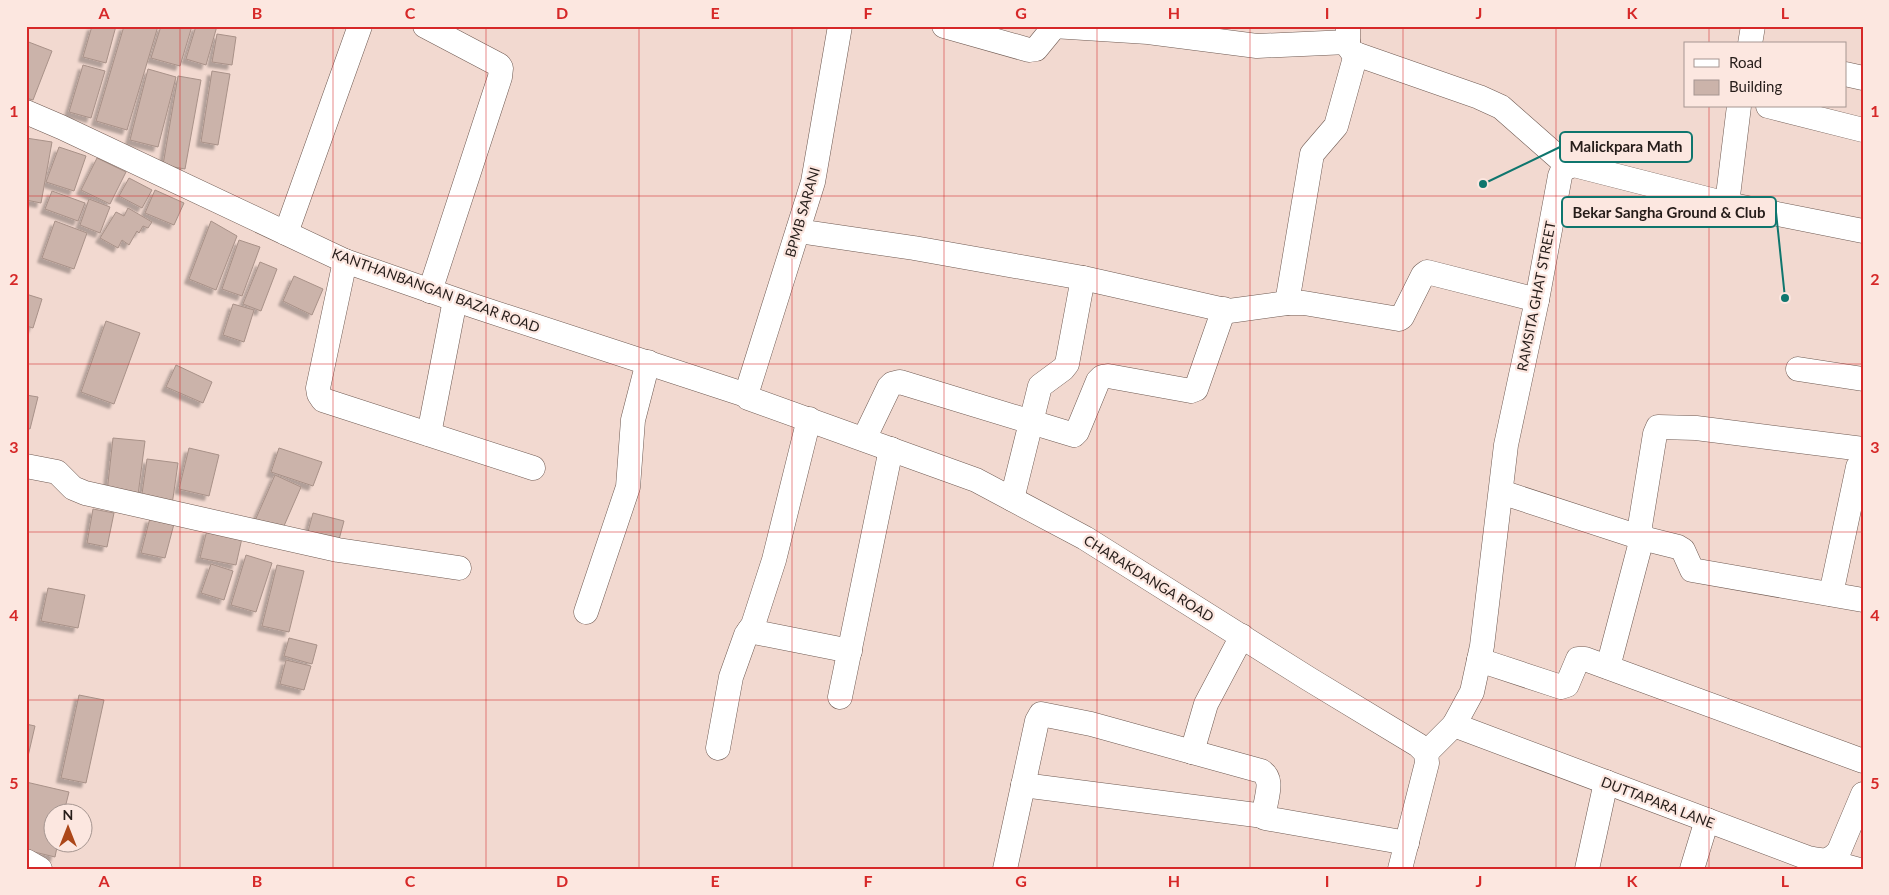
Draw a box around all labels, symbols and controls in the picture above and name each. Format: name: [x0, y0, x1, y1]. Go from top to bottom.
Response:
text: A: [97, 3, 110, 22]
text: B: [252, 3, 262, 22]
text: C: [405, 3, 416, 22]
text: D: [556, 3, 568, 22]
text: E: [710, 3, 720, 22]
text: F: [863, 3, 873, 22]
text: G: [1015, 3, 1027, 22]
text: H: [1168, 3, 1180, 22]
text: I: [1325, 3, 1329, 22]
text: J: [1476, 3, 1482, 22]
text: K: [1627, 3, 1639, 22]
text: L: [1781, 3, 1790, 22]
legend: [1684, 42, 1846, 108]
text: Road: [1729, 53, 1762, 71]
text: Building: [1729, 77, 1782, 95]
text: 1: [9, 101, 19, 120]
text: 1: [1870, 101, 1880, 120]
callout: Malickpara Math: [1560, 132, 1692, 162]
text: Malickpara Math: [1570, 137, 1682, 155]
street label: BPMB SARANI: [781, 165, 823, 259]
callout: Bekar Sangha Ground & Club: [1562, 197, 1776, 227]
text: Bekar Sangha Ground & Club: [1572, 203, 1766, 221]
street label: RAMSITA GHAT STREET: [1513, 219, 1559, 373]
street label: KANTHANBANGAN BAZAR ROAD: [330, 244, 542, 336]
text: 2: [9, 269, 19, 288]
text: 2: [1870, 269, 1880, 288]
text: 3: [9, 437, 19, 456]
text: 3: [1870, 437, 1880, 456]
street label: CHARAKDANGA ROAD: [1081, 531, 1217, 625]
text: 4: [9, 605, 19, 624]
text: 4: [1870, 605, 1880, 624]
text: 5: [9, 773, 19, 792]
street label: DUTTAPARA LANE: [1599, 773, 1717, 831]
text: 5: [1870, 773, 1880, 792]
north arrow: [42, 802, 92, 852]
text: N: [63, 806, 73, 823]
text: A: [97, 871, 110, 890]
text: B: [252, 871, 262, 890]
text: C: [405, 871, 416, 890]
text: D: [556, 871, 568, 890]
text: E: [710, 871, 720, 890]
text: F: [863, 871, 873, 890]
text: G: [1015, 871, 1027, 890]
text: H: [1168, 871, 1180, 890]
text: I: [1325, 871, 1329, 890]
text: J: [1476, 871, 1482, 890]
text: K: [1627, 871, 1639, 890]
text: L: [1781, 871, 1790, 890]

